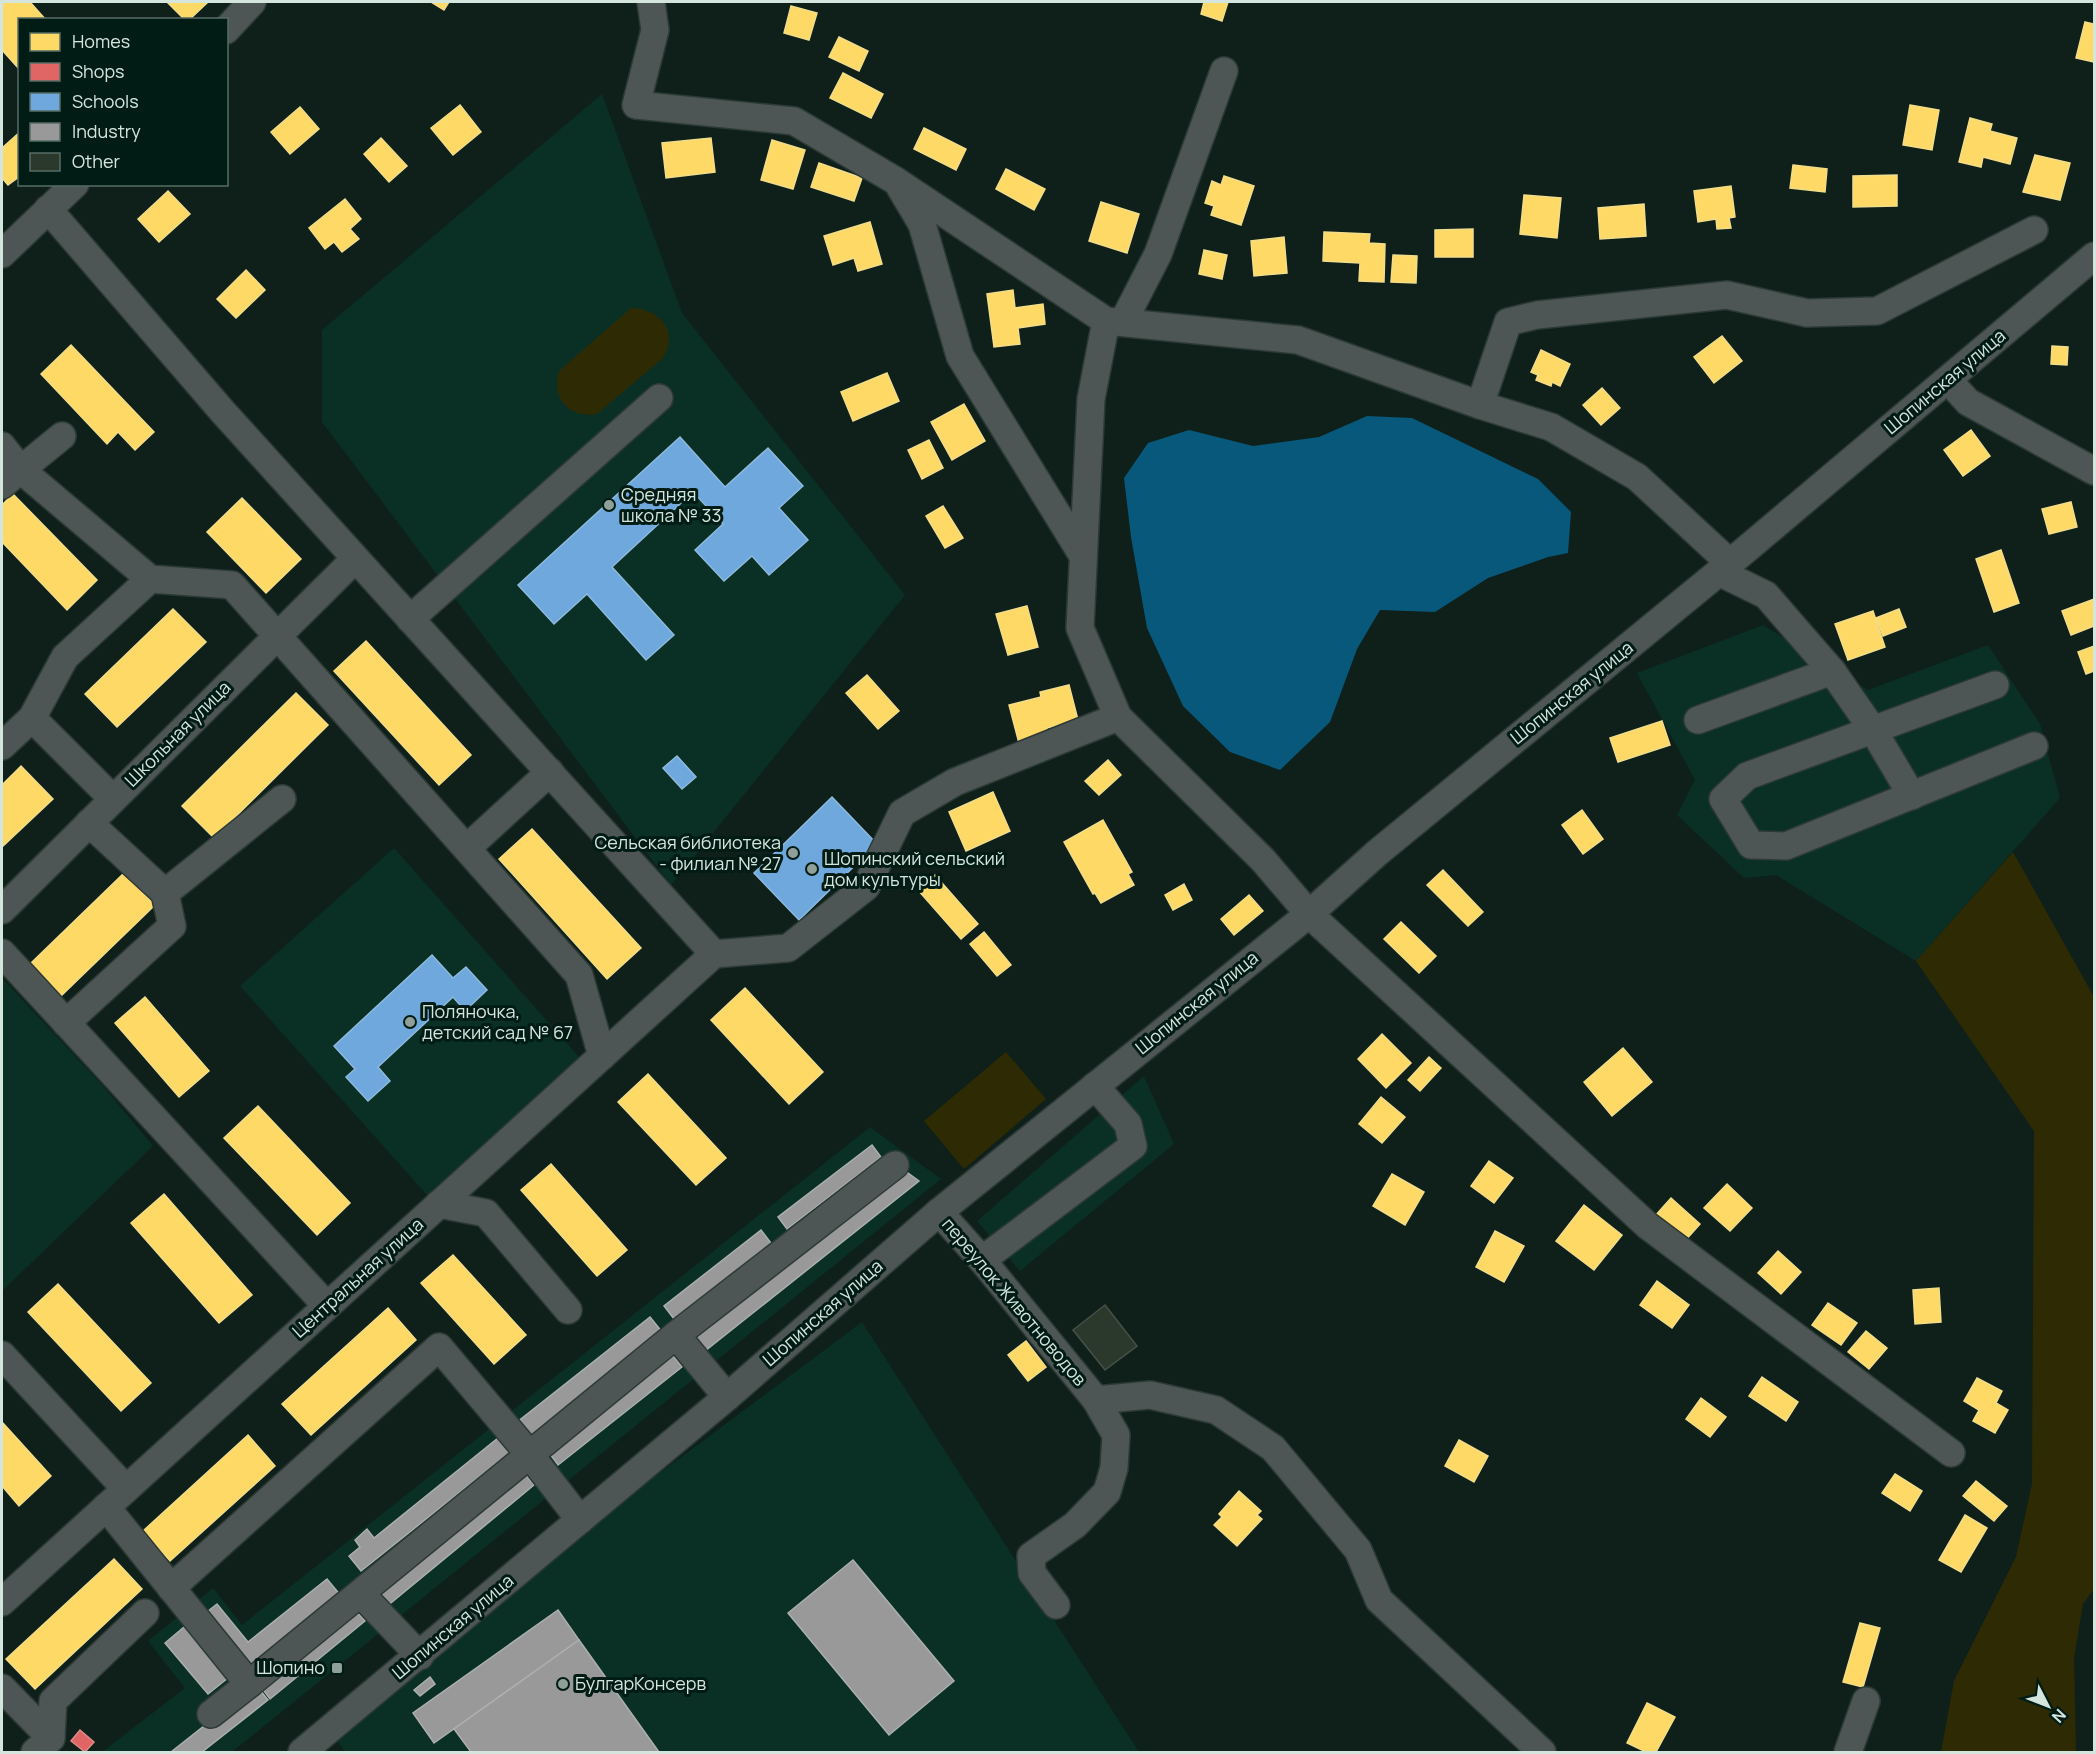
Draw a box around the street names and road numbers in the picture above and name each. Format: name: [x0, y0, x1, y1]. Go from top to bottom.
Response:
street label: Шопинская улица: [1879, 323, 2010, 439]
street label: Шопинская улица: [1505, 635, 1638, 749]
street label: Школьная улица: [119, 675, 235, 791]
street label: Шопинская улица: [1130, 945, 1263, 1059]
street label: Центральная улица: [287, 1212, 428, 1343]
street label: переулок Животноводов: [937, 1212, 1092, 1391]
street label: Шопинская улица: [757, 1254, 887, 1371]
street label: Шопинская улица: [387, 1568, 518, 1684]

